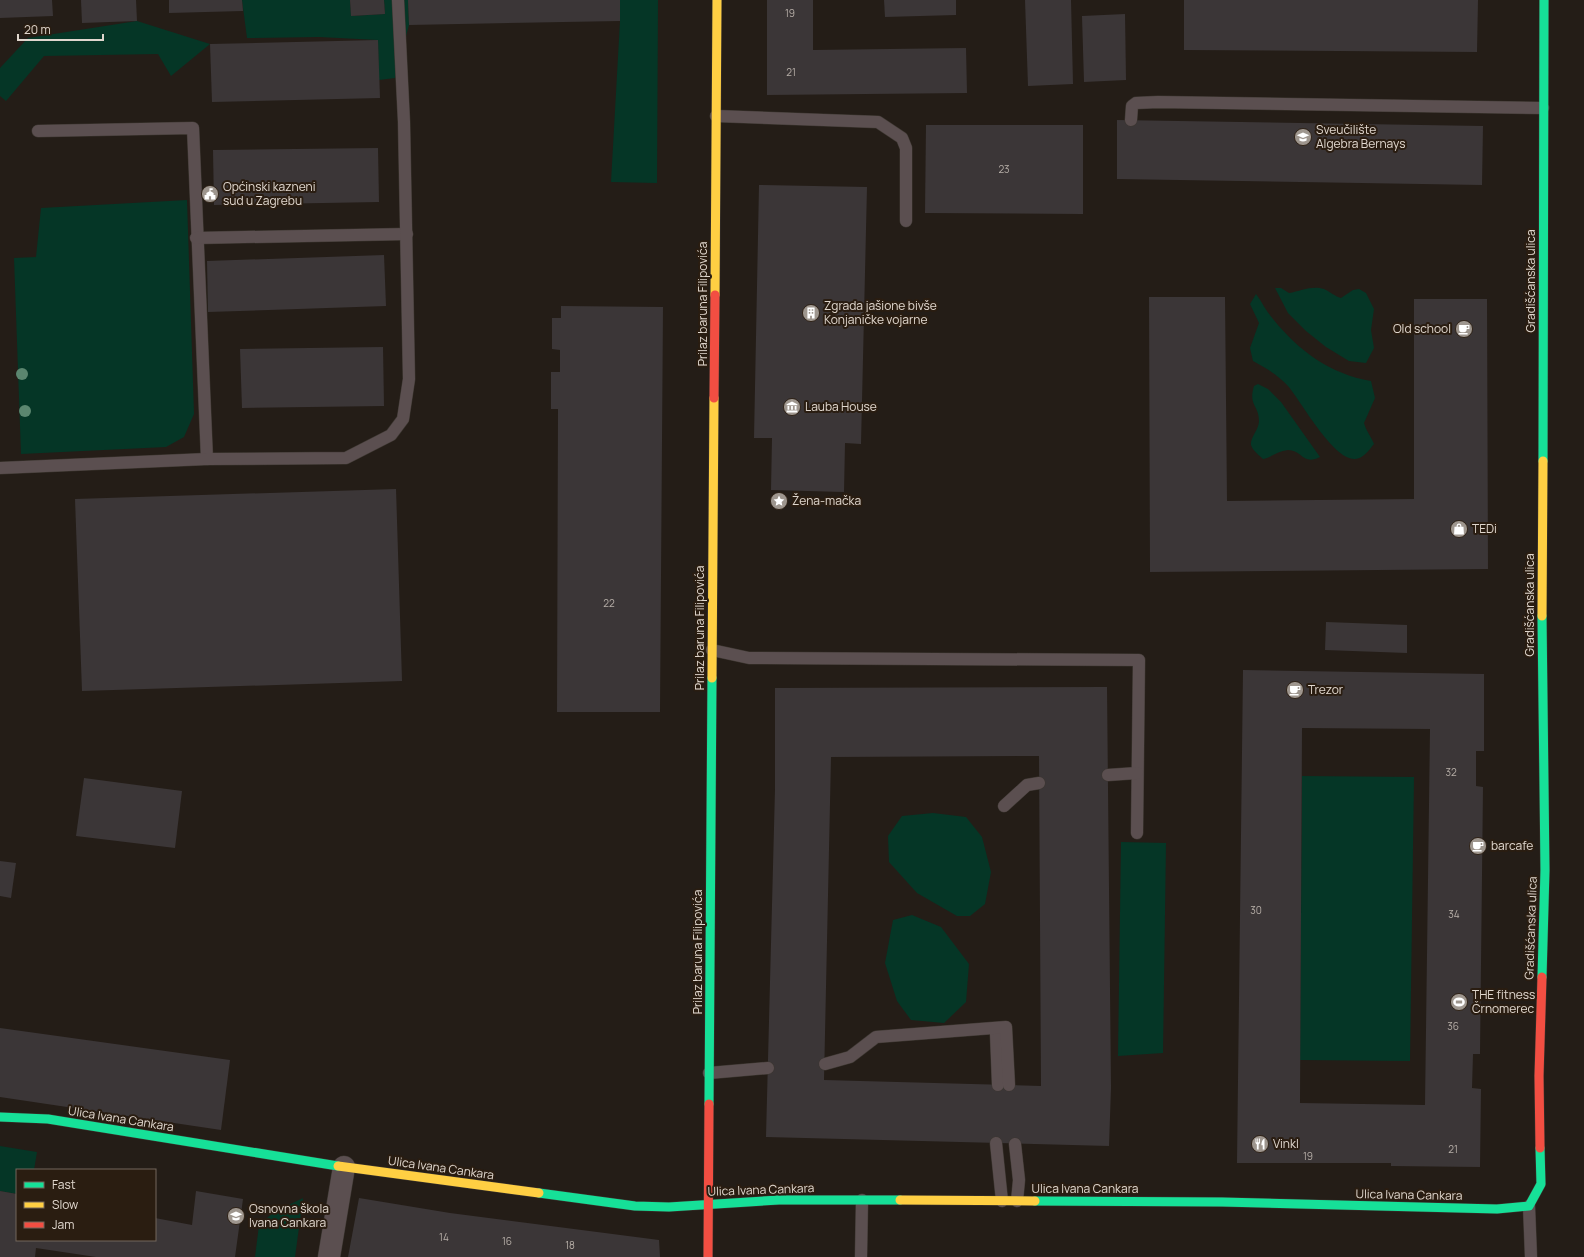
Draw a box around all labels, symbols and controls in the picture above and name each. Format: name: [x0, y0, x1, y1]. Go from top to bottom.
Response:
house number: 19: [785, 6, 795, 20]
scale bar: [18, 16, 103, 42]
text: 20 m: [24, 21, 51, 38]
house number: 21: [786, 65, 796, 79]
place label: Sveučilište Algebra Bernays: [1316, 121, 1406, 152]
school or university icon: Sveučilište Algebra Bernays: [1293, 127, 1313, 147]
house number: 23: [998, 162, 1010, 176]
place label: Općinski kazneni sud u Zagrebu: [223, 178, 315, 209]
public building icon: Općinski kazneni sud u Zagrebu: [200, 184, 220, 204]
street label: Gradišćanska ulica: [1522, 229, 1539, 333]
street label: Prilaz baruna Filipovića: [694, 242, 711, 366]
place label: Zgrada jašione bivše Konjaničke vojarne: [824, 297, 937, 328]
building icon: Zgrada jašione bivše Konjaničke vojarne: [801, 303, 821, 323]
cafe icon: Old school: [1454, 319, 1474, 339]
place label: Old school: [1393, 320, 1451, 337]
museum icon: Lauba House: [782, 397, 802, 417]
place label: Lauba House: [805, 398, 877, 415]
place icon: Žena-mačka: [769, 491, 789, 511]
place label: Žena-mačka: [792, 492, 861, 509]
shop icon: TEDi: [1449, 519, 1469, 539]
place label: TEDi: [1472, 520, 1497, 537]
street label: Gradišćanska ulica: [1521, 553, 1538, 657]
street label: Prilaz baruna Filipovića: [691, 566, 708, 690]
house number: 22: [603, 596, 615, 610]
cafe icon: Trezor: [1285, 680, 1305, 700]
place label: Trezor: [1308, 681, 1344, 698]
house number: 32: [1445, 765, 1457, 779]
cafe icon: barcafe: [1468, 836, 1488, 856]
place label: barcafe: [1491, 837, 1533, 854]
street label: Gradišćanska ulica: [1520, 876, 1541, 980]
street label: Prilaz baruna Filipovića: [689, 890, 706, 1014]
house number: 30: [1250, 903, 1262, 917]
house number: 34: [1448, 907, 1460, 921]
place label: THE fitness Črnomerec: [1472, 986, 1535, 1017]
sports icon: THE fitness Črnomerec: [1449, 992, 1469, 1012]
house number: 36: [1447, 1019, 1459, 1033]
street label: Ulica Ivana Cankara: [67, 1102, 175, 1135]
restaurant icon: Vinkl: [1250, 1134, 1270, 1154]
place label: Vinkl: [1273, 1135, 1299, 1152]
house number: 21: [1448, 1142, 1458, 1156]
house number: 19: [1303, 1149, 1313, 1163]
street label: Ulica Ivana Cankara: [387, 1152, 495, 1183]
legend: [16, 1169, 156, 1241]
text: Fast: [52, 1176, 76, 1193]
street label: Ulica Ivana Cankara: [707, 1179, 815, 1200]
street label: Ulica Ivana Cankara: [1032, 1180, 1138, 1197]
street label: Ulica Ivana Cankara: [1355, 1185, 1463, 1204]
text: Slow: [52, 1196, 78, 1213]
place label: Osnovna škola Ivana Cankara: [249, 1200, 329, 1231]
school or university icon: Osnovna škola Ivana Cankara: [226, 1206, 246, 1226]
text: Jam: [52, 1216, 74, 1233]
house number: 14: [439, 1230, 449, 1244]
house number: 16: [502, 1234, 512, 1248]
house number: 18: [565, 1238, 575, 1252]

